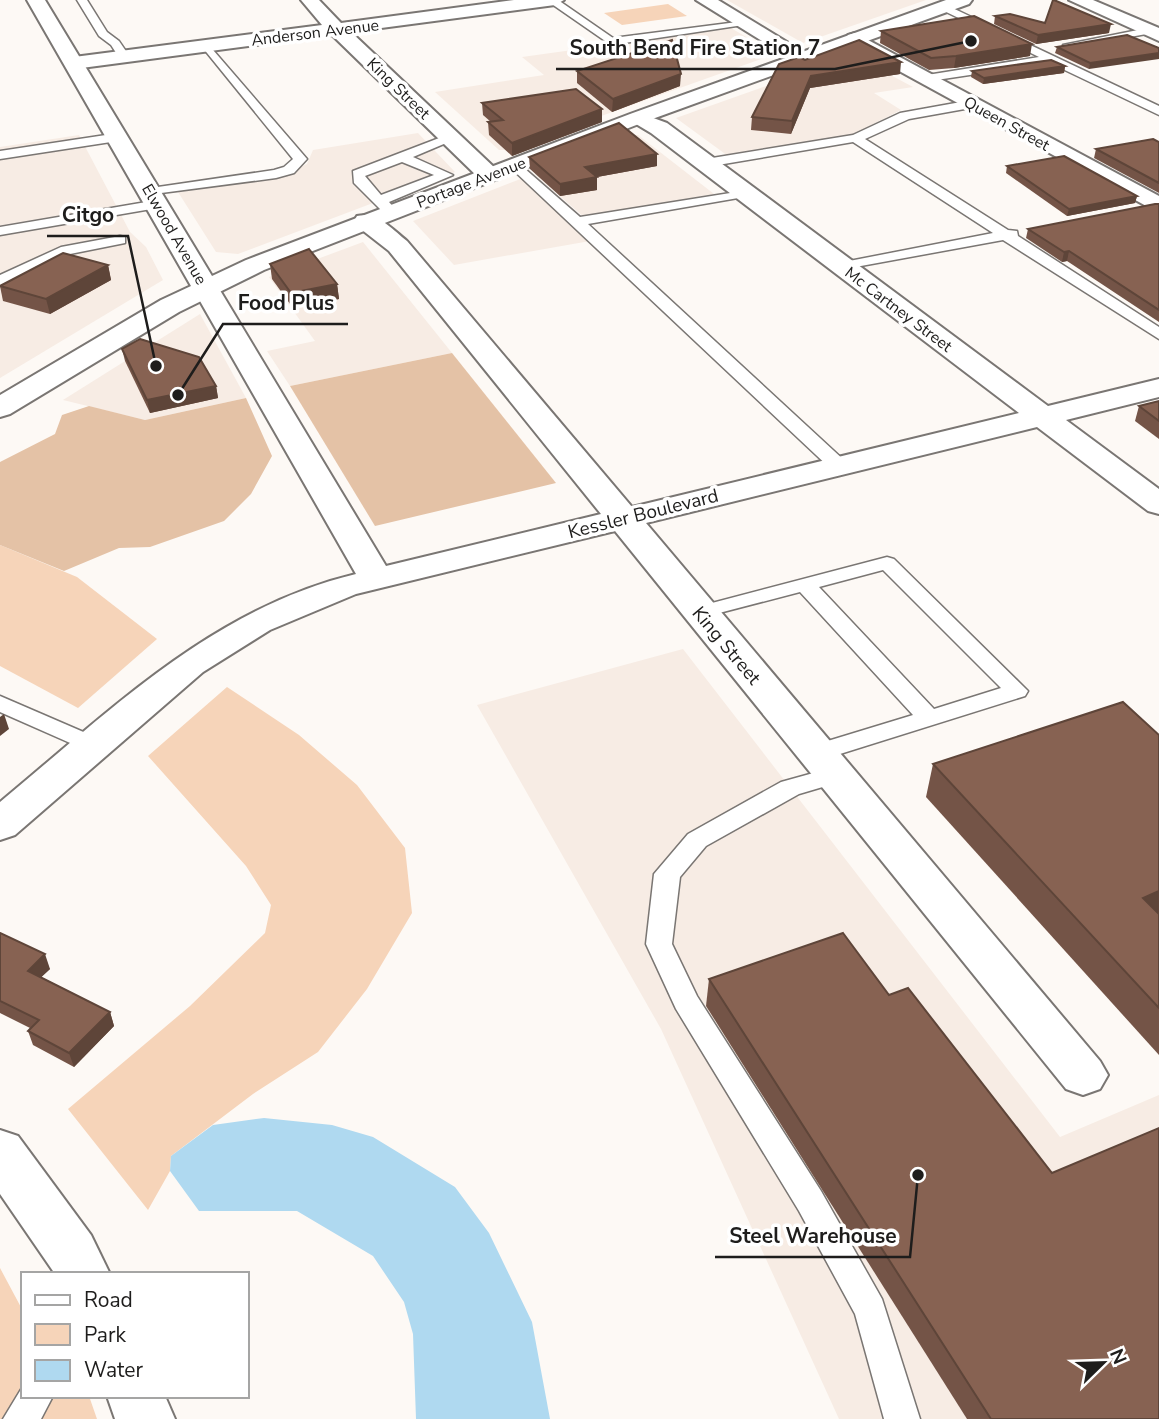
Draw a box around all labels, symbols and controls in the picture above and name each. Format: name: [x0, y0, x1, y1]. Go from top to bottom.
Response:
street label: Anderson Avenue: [250, 14, 380, 52]
callout: South Bend Fire Station 7: [556, 27, 835, 69]
text: South Bend Fire Station 7: [570, 34, 820, 62]
street label: King Street: [362, 53, 435, 125]
street label: Queen Street: [960, 91, 1054, 157]
street label: Portage Avenue: [414, 152, 529, 214]
street label: Elwood Avenue: [136, 180, 212, 289]
callout: Citgo: [47, 194, 128, 236]
text: Citgo: [62, 201, 114, 229]
street label: Mc Cartney Street: [840, 262, 957, 358]
callout: Food Plus: [223, 282, 348, 324]
text: Food Plus: [238, 289, 334, 317]
street label: Kessler Boulevard: [565, 483, 721, 545]
street label: King Street: [686, 601, 767, 691]
callout: Steel Warehouse: [715, 1215, 910, 1257]
text: Steel Warehouse: [729, 1222, 897, 1250]
legend: [21, 1272, 248, 1398]
text: Road: [84, 1286, 133, 1314]
text: Park: [84, 1321, 126, 1349]
north arrow: [1068, 1328, 1138, 1398]
text: N: [1103, 1345, 1132, 1368]
text: Water: [84, 1356, 143, 1384]

